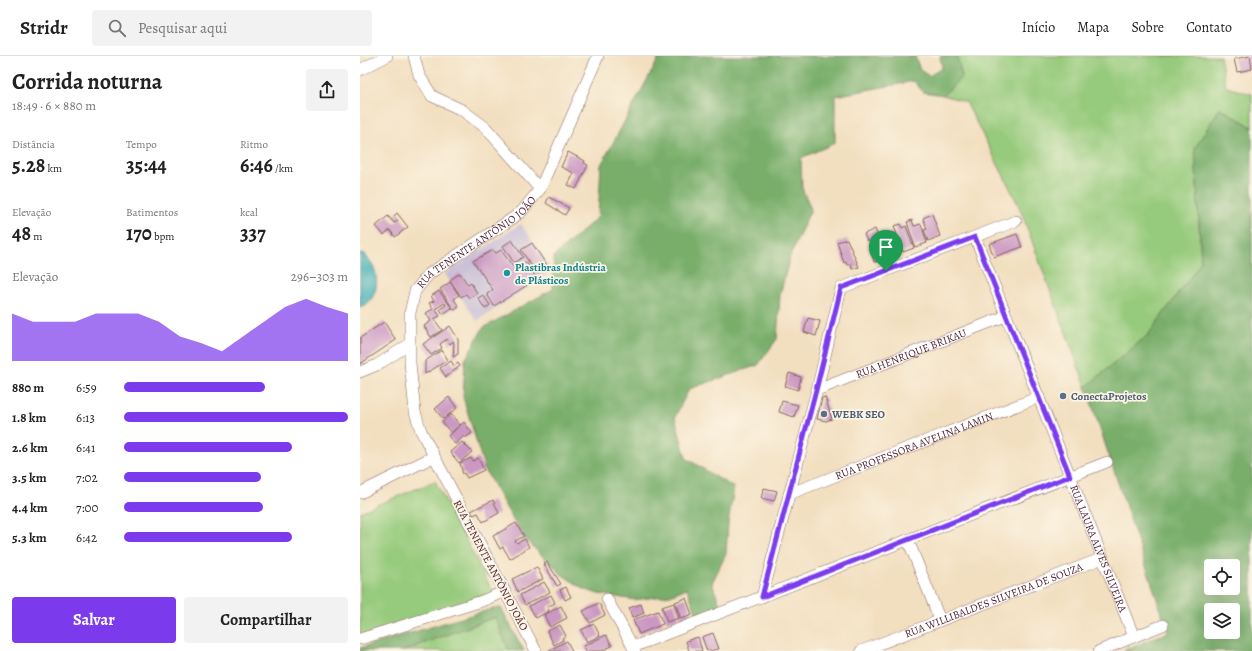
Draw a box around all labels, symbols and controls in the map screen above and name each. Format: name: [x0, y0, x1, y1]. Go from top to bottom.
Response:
search box: [92, 10, 372, 46]
text: Stridr: [20, 15, 68, 41]
icon: search: [106, 17, 128, 39]
text: Pesquisar aqui: [138, 18, 227, 38]
text: Início: [1022, 18, 1055, 37]
text: Mapa: [1077, 18, 1109, 37]
text: Sobre: [1131, 18, 1164, 37]
text: Contato: [1186, 18, 1232, 37]
text: Corrida noturna: [12, 67, 162, 97]
button: share: [306, 69, 348, 111]
text: 18:49 · 6 × 880 m: [12, 97, 96, 114]
text: Distância: [12, 137, 55, 152]
text: Tempo: [126, 137, 157, 152]
text: Ritmo: [240, 137, 268, 152]
text: 5.28: [12, 152, 45, 179]
text: 35:44: [126, 152, 167, 179]
text: 6:46: [240, 152, 273, 179]
text: km: [45, 161, 62, 176]
text: /km: [273, 161, 293, 176]
street label: RUA TENENTE ANTÔNIO JOÃO: [413, 192, 540, 292]
text: Elevação: [12, 205, 51, 220]
text: Batimentos: [126, 205, 178, 220]
text: kcal: [240, 205, 258, 220]
text: 48: [12, 220, 31, 247]
text: 170: [126, 220, 152, 247]
text: 337: [240, 220, 266, 247]
text: m: [31, 229, 42, 244]
text: bpm: [152, 229, 175, 244]
pin: [869, 230, 903, 271]
icon: arrive: [875, 236, 897, 258]
place label: Plastibras Indústria de Plásticos: [515, 260, 607, 288]
text: Elevação: [12, 268, 58, 285]
text: 296–303 m: [291, 268, 348, 285]
marker: Plastibras Indústria de Plásticos: [502, 268, 512, 278]
street label: RUA HENRIQUE BRIKAU: [854, 325, 969, 382]
text: 880 m: [12, 379, 44, 396]
text: 6:59: [76, 379, 97, 396]
place label: ConectaProjetos: [1071, 389, 1147, 404]
marker: ConectaProjetos: [1058, 391, 1068, 401]
place label: WEBK SEO: [831, 407, 886, 422]
text: 1.8 km: [12, 409, 46, 426]
text: 6:13: [76, 409, 95, 426]
marker: WEBK SEO: [819, 409, 829, 419]
street label: RUA PROFESSORA AVELINA LAMIN: [833, 409, 995, 483]
text: 2.6 km: [12, 439, 48, 456]
text: 6:41: [76, 439, 95, 456]
text: 3.5 km: [12, 469, 47, 486]
text: 7:02: [76, 469, 98, 486]
street label: RUA LAURA ALVES SILVEIRA: [1066, 483, 1131, 615]
street label: RUA TENENTE ANTÔNIO JOÃO: [450, 497, 532, 634]
text: 4.4 km: [12, 499, 48, 516]
text: 7:00: [76, 499, 98, 516]
text: 5.3 km: [12, 529, 47, 546]
text: 6:42: [76, 529, 97, 546]
street label: RUA WILLIBALDES SILVEIRA DE SOUZA: [902, 559, 1086, 642]
map controls: [1204, 559, 1240, 639]
button: locate: [1204, 559, 1240, 595]
button: Salvar: [12, 597, 176, 643]
button: Compartilhar: [184, 597, 348, 643]
button: layers: [1204, 603, 1240, 639]

